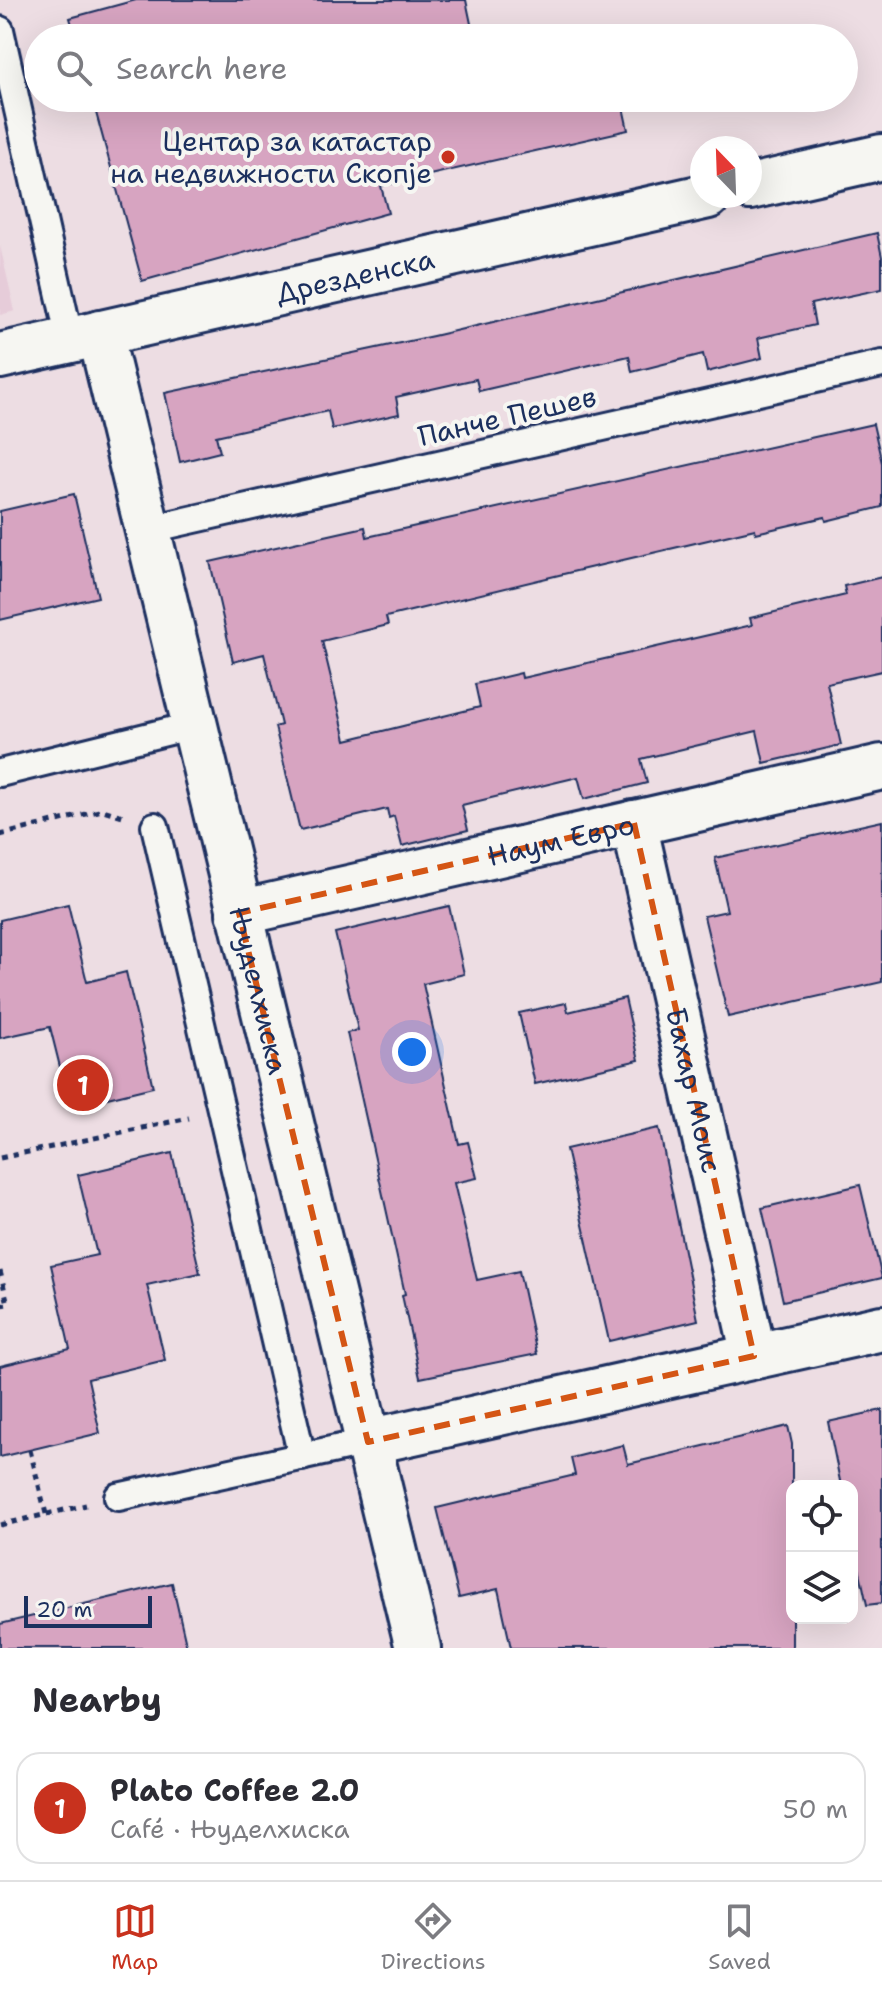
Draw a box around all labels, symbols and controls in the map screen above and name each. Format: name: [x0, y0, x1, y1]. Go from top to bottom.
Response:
search box: [24, 24, 858, 112]
icon: search: [52, 46, 96, 90]
text: Search here: [116, 48, 287, 89]
place label: Центар за катастар на недвижности Скопје: [110, 122, 432, 192]
north arrow: [690, 136, 762, 208]
marker: Центар за катастар на недвижности Скопје: [439, 148, 457, 166]
street label: Дрезденска: [272, 239, 438, 312]
street label: Панче Пешев: [414, 377, 600, 455]
street label: Наум Евро: [484, 805, 638, 875]
street label: Њуделхиска: [220, 902, 298, 1078]
street label: Бахар Моис: [657, 1004, 731, 1177]
your location: [392, 1032, 432, 1072]
pin: 1: [57, 1055, 109, 1115]
map controls: [786, 1480, 858, 1624]
button: locate: [786, 1480, 858, 1552]
button: layers: [786, 1552, 858, 1624]
scale bar: [24, 1592, 152, 1628]
text: 20 m: [36, 1595, 93, 1624]
text: Nearby: [32, 1677, 162, 1723]
text: Plato Coffee 2.0: [110, 1770, 359, 1811]
text: 1: [54, 1791, 66, 1826]
text: 50 m: [783, 1791, 848, 1826]
text: Café · Њуделхиска: [110, 1811, 350, 1846]
tab: Map: [111, 1899, 158, 1976]
tab: Directions: [381, 1899, 486, 1976]
tab: Saved: [708, 1899, 771, 1976]

